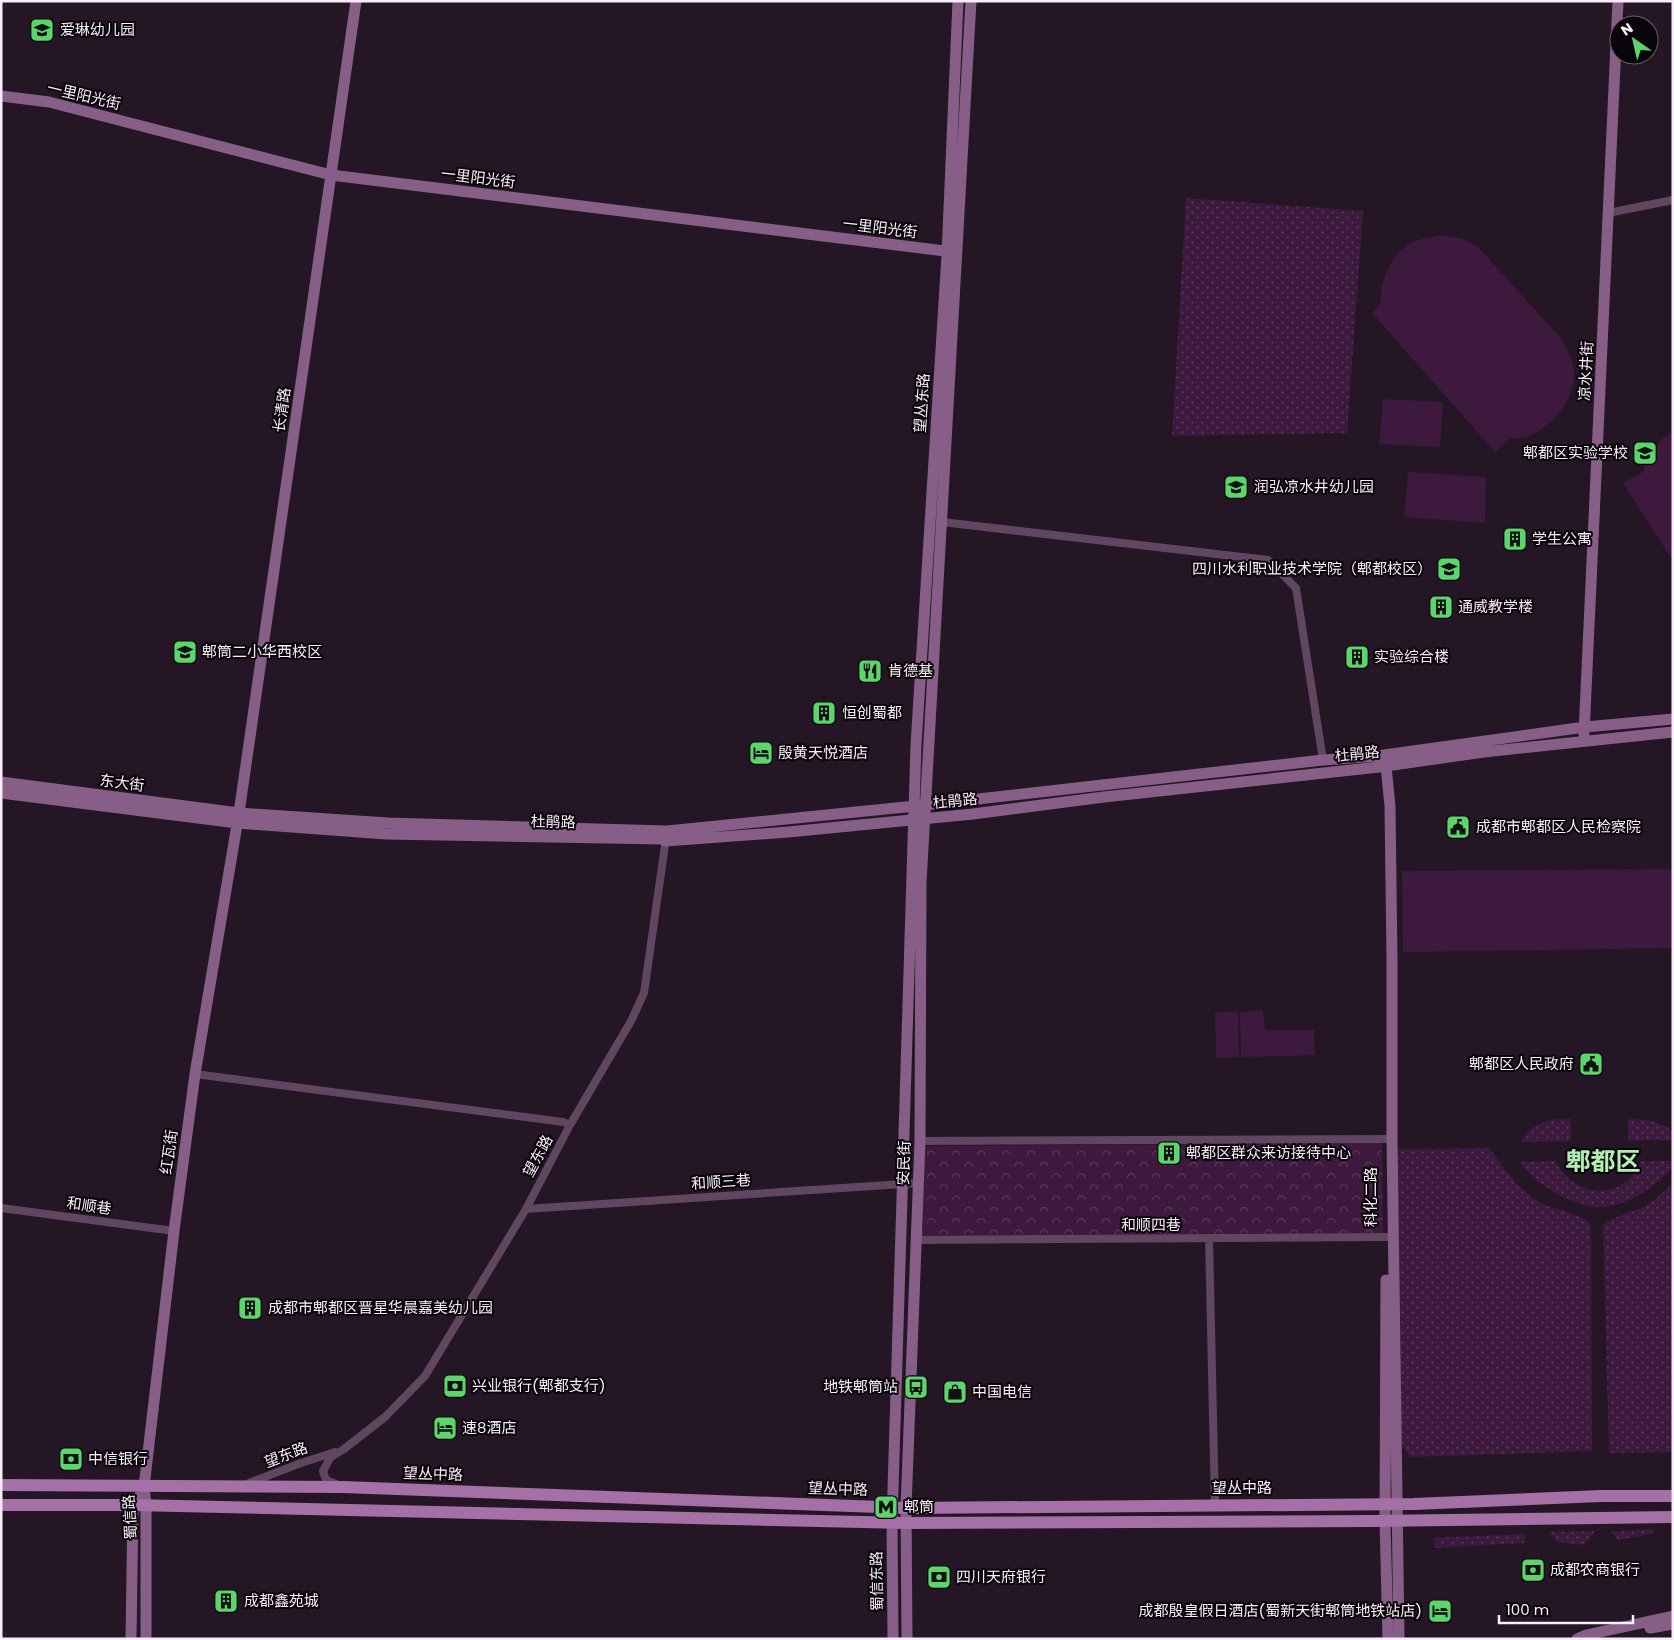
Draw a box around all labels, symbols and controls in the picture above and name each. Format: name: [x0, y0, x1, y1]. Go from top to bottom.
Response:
north arrow: [1609, 15, 1659, 65]
school or university icon: 爱琳幼儿园: [29, 17, 55, 43]
text: N: [1617, 18, 1637, 40]
place label: 爱琳幼儿园: [60, 19, 135, 40]
street label: 一里阳光街: [45, 77, 123, 114]
street label: 一里阳光街: [440, 163, 517, 192]
street label: 一里阳光街: [842, 213, 919, 242]
street label: 凉水井街: [1573, 340, 1598, 401]
street label: 望丛东路: [909, 372, 934, 434]
street label: 长清路: [268, 386, 295, 434]
school or university icon: 郫都区实验学校: [1632, 440, 1658, 466]
place label: 郫都区实验学校: [1523, 442, 1628, 463]
school or university icon: 润弘凉水井幼儿园: [1223, 474, 1249, 500]
place label: 润弘凉水井幼儿园: [1254, 476, 1374, 497]
building icon: 学生公寓: [1502, 526, 1528, 552]
place label: 学生公寓: [1532, 528, 1592, 549]
school or university icon: 四川水利职业技术学院（郫都校区）: [1436, 556, 1462, 582]
place label: 四川水利职业技术学院（郫都校区）: [1192, 558, 1432, 579]
building icon: 通威教学楼: [1428, 594, 1454, 620]
place label: 通威教学楼: [1458, 596, 1533, 617]
school or university icon: 郫筒二小华西校区: [172, 639, 198, 665]
place label: 郫筒二小华西校区: [202, 641, 322, 662]
building icon: 实验综合楼: [1344, 644, 1370, 670]
place label: 实验综合楼: [1374, 646, 1449, 667]
restaurant icon: 肯德基: [857, 658, 883, 684]
place label: 肯德基: [888, 660, 933, 681]
building icon: 恒创蜀都: [811, 700, 837, 726]
place label: 恒创蜀都: [842, 702, 902, 723]
hotel icon: 殷黄天悦酒店: [748, 740, 774, 766]
street label: 杜鹃路: [1333, 741, 1380, 766]
place label: 殷黄天悦酒店: [778, 742, 868, 763]
street label: 东大街: [98, 769, 146, 796]
street label: 杜鹃路: [931, 788, 978, 813]
street label: 杜鹃路: [530, 811, 576, 832]
public building icon: 成都市郫都区人民检察院: [1445, 814, 1471, 840]
place label: 成都市郫都区人民检察院: [1476, 816, 1641, 837]
public building icon: 郫都区人民政府: [1578, 1051, 1604, 1077]
place label: 郫都区人民政府: [1469, 1053, 1574, 1074]
street label: 红瓦街: [155, 1128, 182, 1176]
street label: 望东路: [518, 1131, 557, 1181]
street label: 安民街: [892, 1140, 915, 1186]
building icon: 郫都区群众来访接待中心: [1156, 1140, 1182, 1166]
place label: 郫都区群众来访接待中心: [1186, 1142, 1351, 1163]
district label: 郫都区: [1565, 1144, 1641, 1179]
street label: 科化二路: [1360, 1167, 1381, 1227]
street label: 和顺三巷: [690, 1169, 752, 1194]
street label: 和顺巷: [65, 1192, 113, 1219]
street label: 和顺四巷: [1121, 1214, 1181, 1235]
building icon: 成都市郫都区晋星华晨嘉美幼儿园: [237, 1295, 263, 1321]
place label: 成都市郫都区晋星华晨嘉美幼儿园: [268, 1297, 493, 1318]
bank icon: 兴业银行(郫都支行): [442, 1373, 468, 1399]
bus stop icon: 地铁郫筒站: [903, 1374, 929, 1400]
place label: 兴业银行(郫都支行): [472, 1375, 606, 1396]
place label: 地铁郫筒站: [823, 1376, 898, 1397]
shop icon: 中国电信: [942, 1379, 968, 1405]
place label: 中国电信: [972, 1381, 1032, 1402]
hotel icon: 速8酒店: [432, 1415, 458, 1441]
place label: 速8酒店: [462, 1417, 516, 1438]
street label: 望东路: [261, 1437, 311, 1472]
bank icon: 中信银行: [58, 1446, 84, 1472]
place label: 中信银行: [88, 1448, 148, 1469]
street label: 望丛中路: [403, 1462, 463, 1485]
street label: 望丛中路: [808, 1477, 868, 1500]
street label: 望丛中路: [1212, 1477, 1272, 1498]
street label: 蜀信路: [118, 1494, 141, 1540]
metro station icon: 郫筒: [873, 1494, 899, 1520]
place label: 郫筒: [904, 1496, 934, 1517]
street label: 蜀信东路: [865, 1551, 888, 1611]
bank icon: 成都农商银行: [1520, 1557, 1546, 1583]
place label: 成都农商银行: [1550, 1559, 1640, 1580]
bank icon: 四川天府银行: [926, 1564, 952, 1590]
place label: 四川天府银行: [956, 1566, 1046, 1587]
building icon: 成都鑫苑城: [213, 1588, 239, 1614]
place label: 成都鑫苑城: [244, 1590, 319, 1611]
scale bar: [1499, 1592, 1633, 1624]
hotel icon: 成都殷皇假日酒店(蜀新天街郫筒地铁站店): [1427, 1598, 1453, 1624]
text: 100 m: [1506, 1599, 1549, 1620]
place label: 成都殷皇假日酒店(蜀新天街郫筒地铁站店): [1138, 1600, 1422, 1621]

